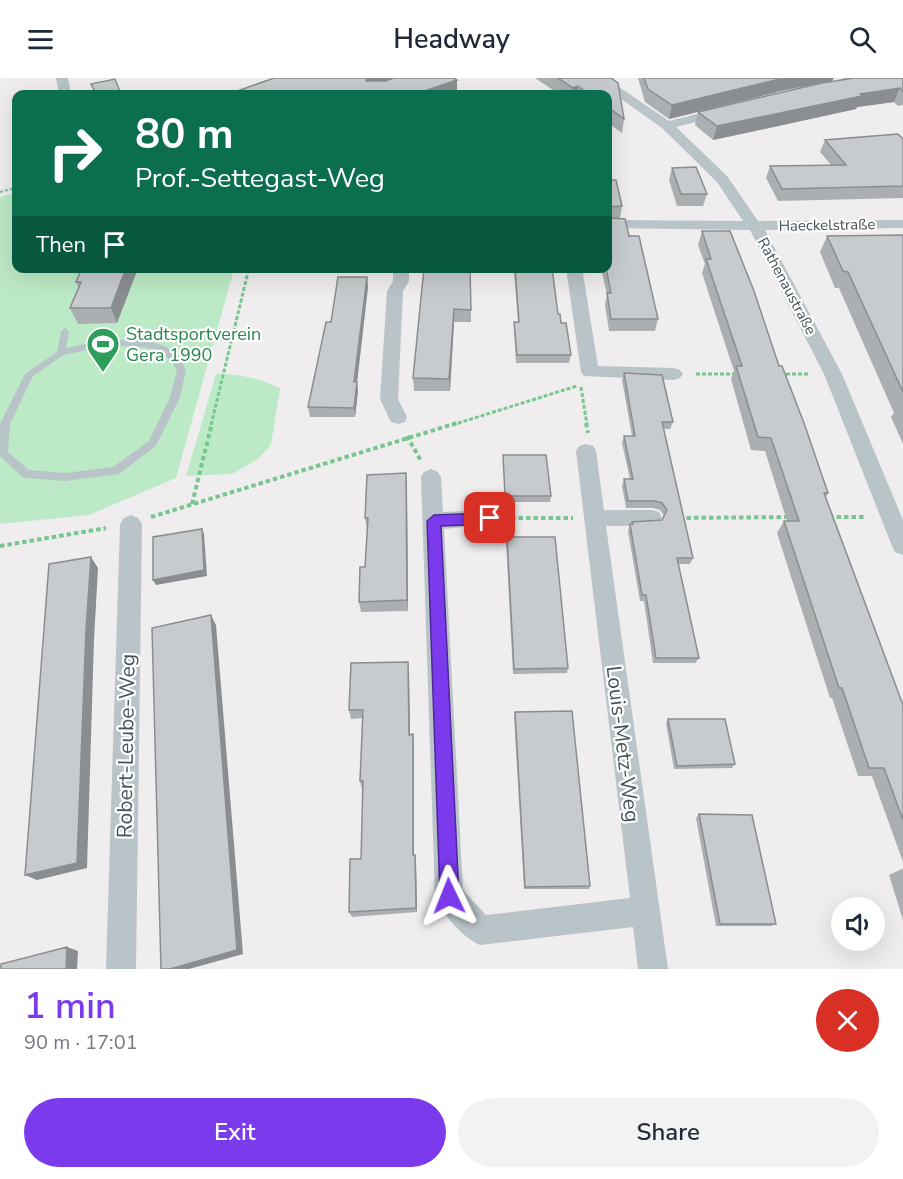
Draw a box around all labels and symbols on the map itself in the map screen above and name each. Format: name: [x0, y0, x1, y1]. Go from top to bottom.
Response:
street label: Haeckelstraße: [778, 214, 876, 236]
street label: Rathenaustraße: [753, 234, 821, 338]
place label: Stadtsportverein Gera 1990: [126, 322, 261, 367]
sports icon: Stadtsportverein Gera 1990: [85, 326, 121, 373]
pin: [464, 492, 515, 543]
street label: Robert-Leube-Weg: [110, 654, 142, 838]
street label: Louis-Metz-Weg: [600, 664, 646, 824]
position arrow: [417, 864, 481, 928]

